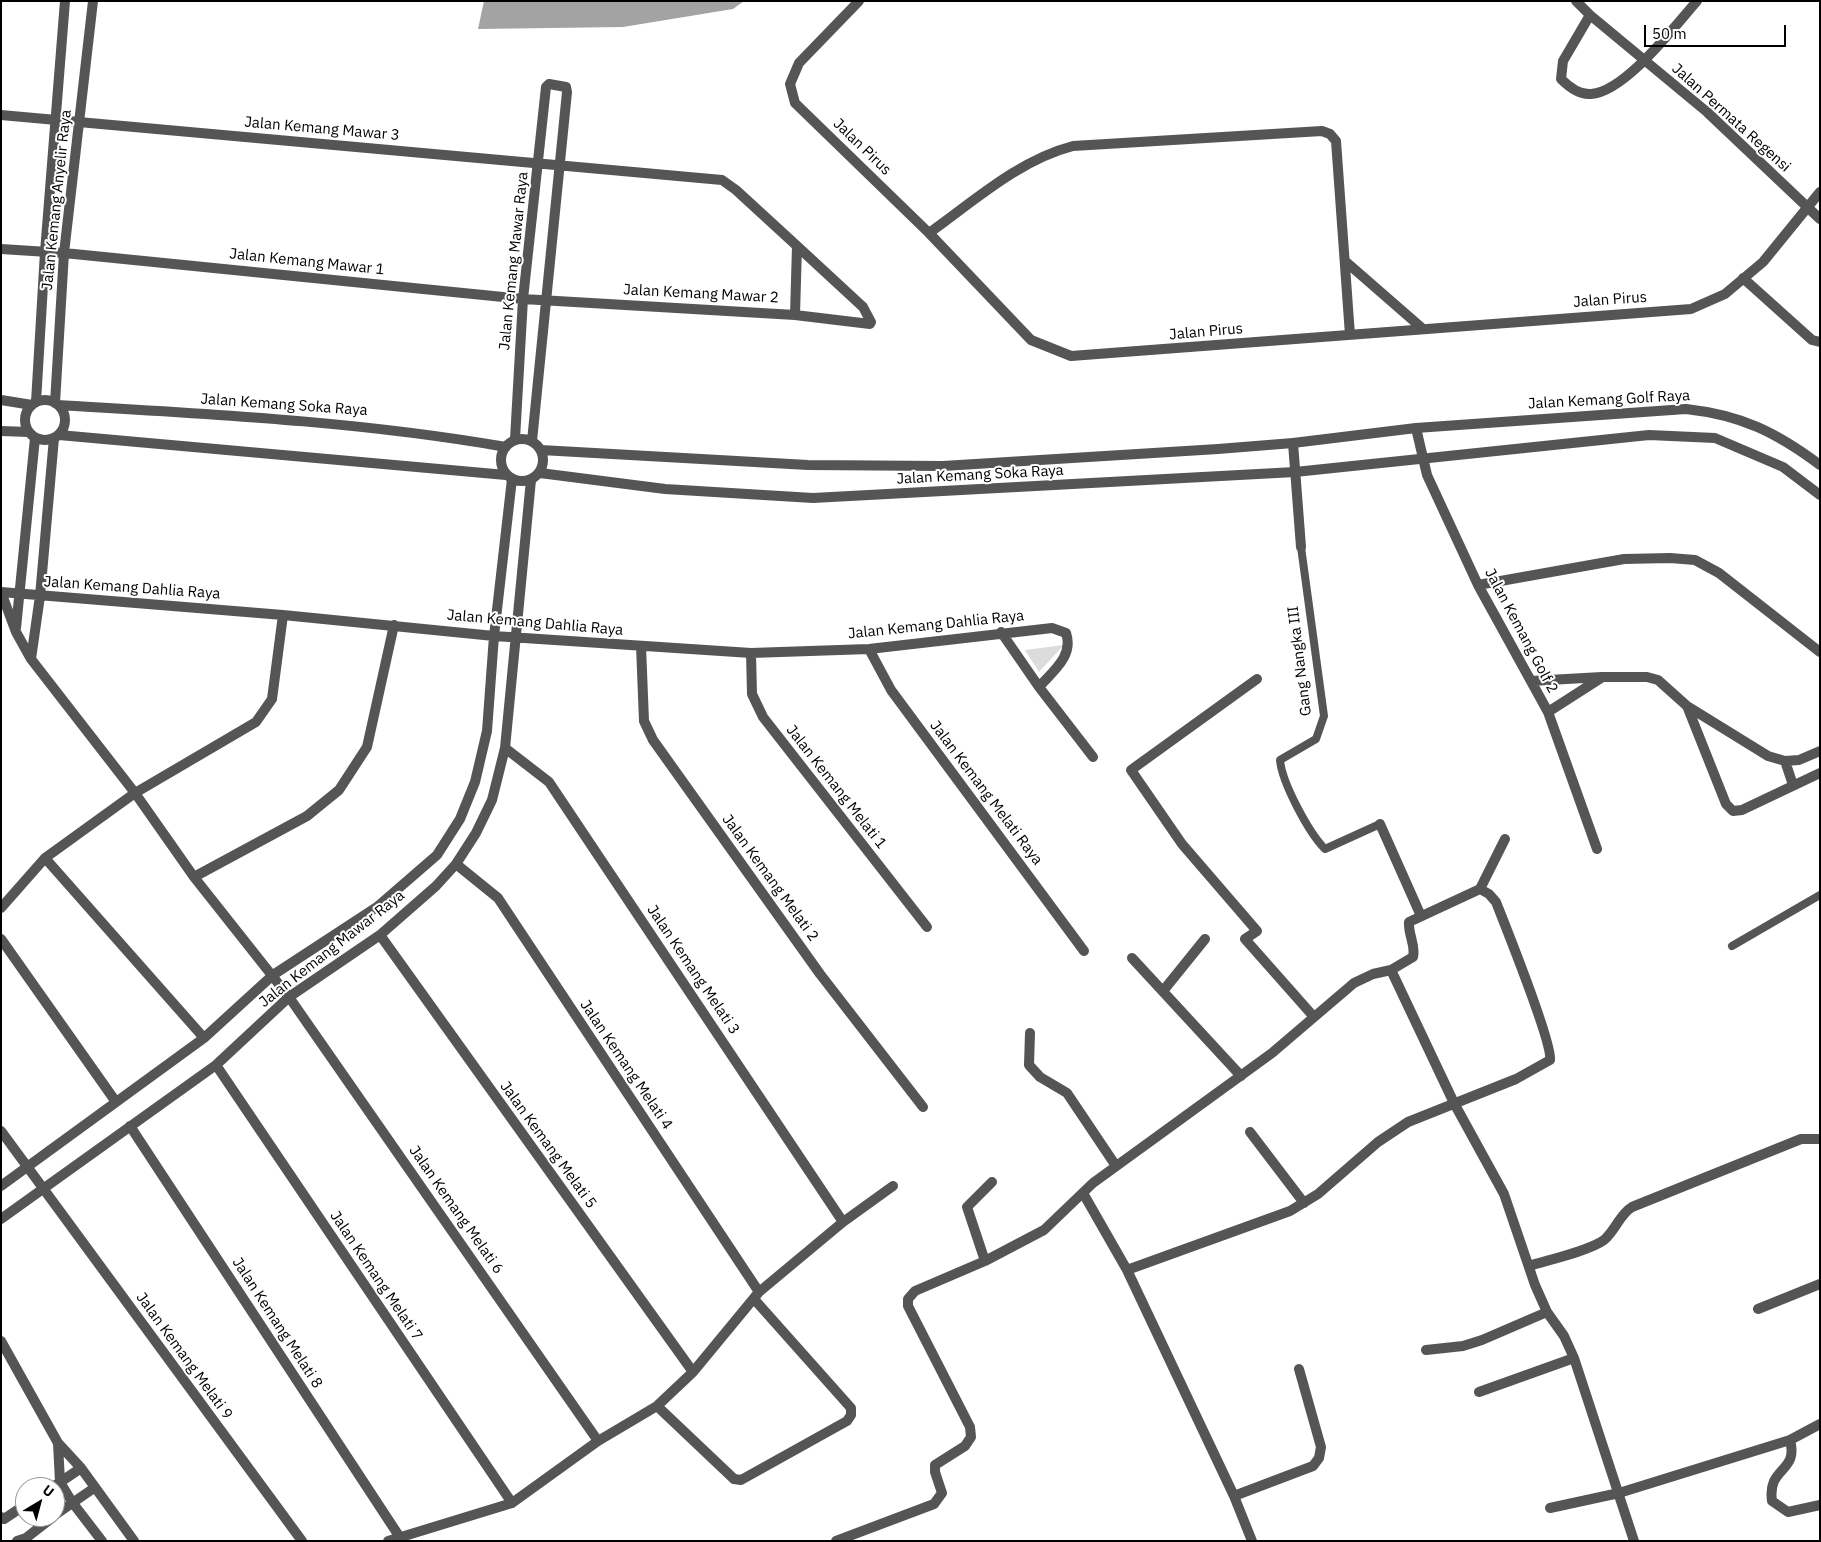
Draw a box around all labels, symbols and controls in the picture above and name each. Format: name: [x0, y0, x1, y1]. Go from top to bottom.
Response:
scale bar: [1646, 15, 1788, 47]
text: 50 m: [1652, 24, 1687, 43]
street label: Jalan Permata Regensi: [1668, 60, 1794, 176]
street label: Jalan Kemang Anyelir Raya: [39, 109, 75, 291]
street label: Jalan Kemang Mawar 3: [244, 113, 400, 145]
street label: Jalan Pirus: [829, 115, 895, 179]
street label: Jalan Kemang Mawar Raya: [496, 171, 532, 351]
street label: Jalan Kemang Mawar 1: [229, 245, 385, 279]
street label: Jalan Kemang Mawar 2: [623, 281, 779, 307]
street label: Jalan Pirus: [1572, 288, 1648, 312]
street label: Jalan Pirus: [1168, 320, 1244, 344]
street label: Jalan Kemang Golf Raya: [1528, 387, 1690, 413]
street label: Jalan Kemang Soka Raya: [200, 390, 368, 420]
street label: Jalan Kemang Soka Raya: [896, 462, 1064, 488]
street label: Jalan Kemang Golf 2: [1481, 566, 1561, 696]
street label: Jalan Kemang Dahlia Raya: [43, 573, 221, 603]
street label: Gang Nangka III: [1284, 605, 1316, 717]
street label: Jalan Kemang Dahlia Raya: [446, 606, 624, 640]
street label: Jalan Kemang Dahlia Raya: [847, 607, 1025, 643]
street label: Jalan Kemang Melati Raya: [926, 717, 1046, 869]
street label: Jalan Kemang Melati 1: [782, 721, 890, 853]
street label: Jalan Kemang Melati 2: [718, 811, 822, 945]
street label: Jalan Kemang Mawar Raya: [256, 887, 408, 1011]
street label: Jalan Kemang Melati 3: [643, 902, 743, 1038]
street label: Jalan Kemang Melati 4: [576, 997, 676, 1133]
street label: Jalan Kemang Melati 5: [496, 1078, 600, 1212]
street label: Jalan Kemang Melati 6: [405, 1142, 507, 1278]
street label: Jalan Kemang Melati 7: [326, 1208, 426, 1344]
street label: Jalan Kemang Melati 8: [228, 1254, 326, 1392]
street label: Jalan Kemang Melati 9: [132, 1289, 236, 1423]
north arrow: [15, 1477, 65, 1527]
text: U: [39, 1481, 58, 1501]

